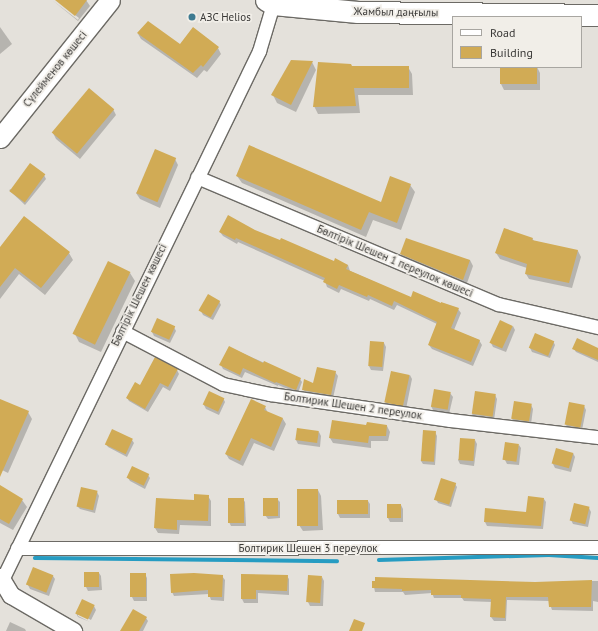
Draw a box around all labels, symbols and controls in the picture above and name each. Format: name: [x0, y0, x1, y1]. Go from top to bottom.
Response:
street label: Жамбыл даңғылы: [354, 5, 438, 19]
place label: АЗС Helios: [200, 10, 251, 24]
marker: АЗС Helios: [187, 12, 197, 22]
legend: [452, 16, 582, 68]
text: Road: [490, 25, 515, 40]
street label: Сүлейменов көшесі: [20, 28, 90, 110]
text: Building: [490, 45, 533, 60]
street label: Бөлтірік Шешен 1 переулок көшесі: [315, 222, 475, 300]
street label: Бөлтірік Шешен көшесі: [108, 242, 170, 348]
street label: Болтирик Шешен 2 переулок: [283, 390, 423, 422]
street label: Болтирик Шешен 3 переулок: [238, 541, 378, 555]

